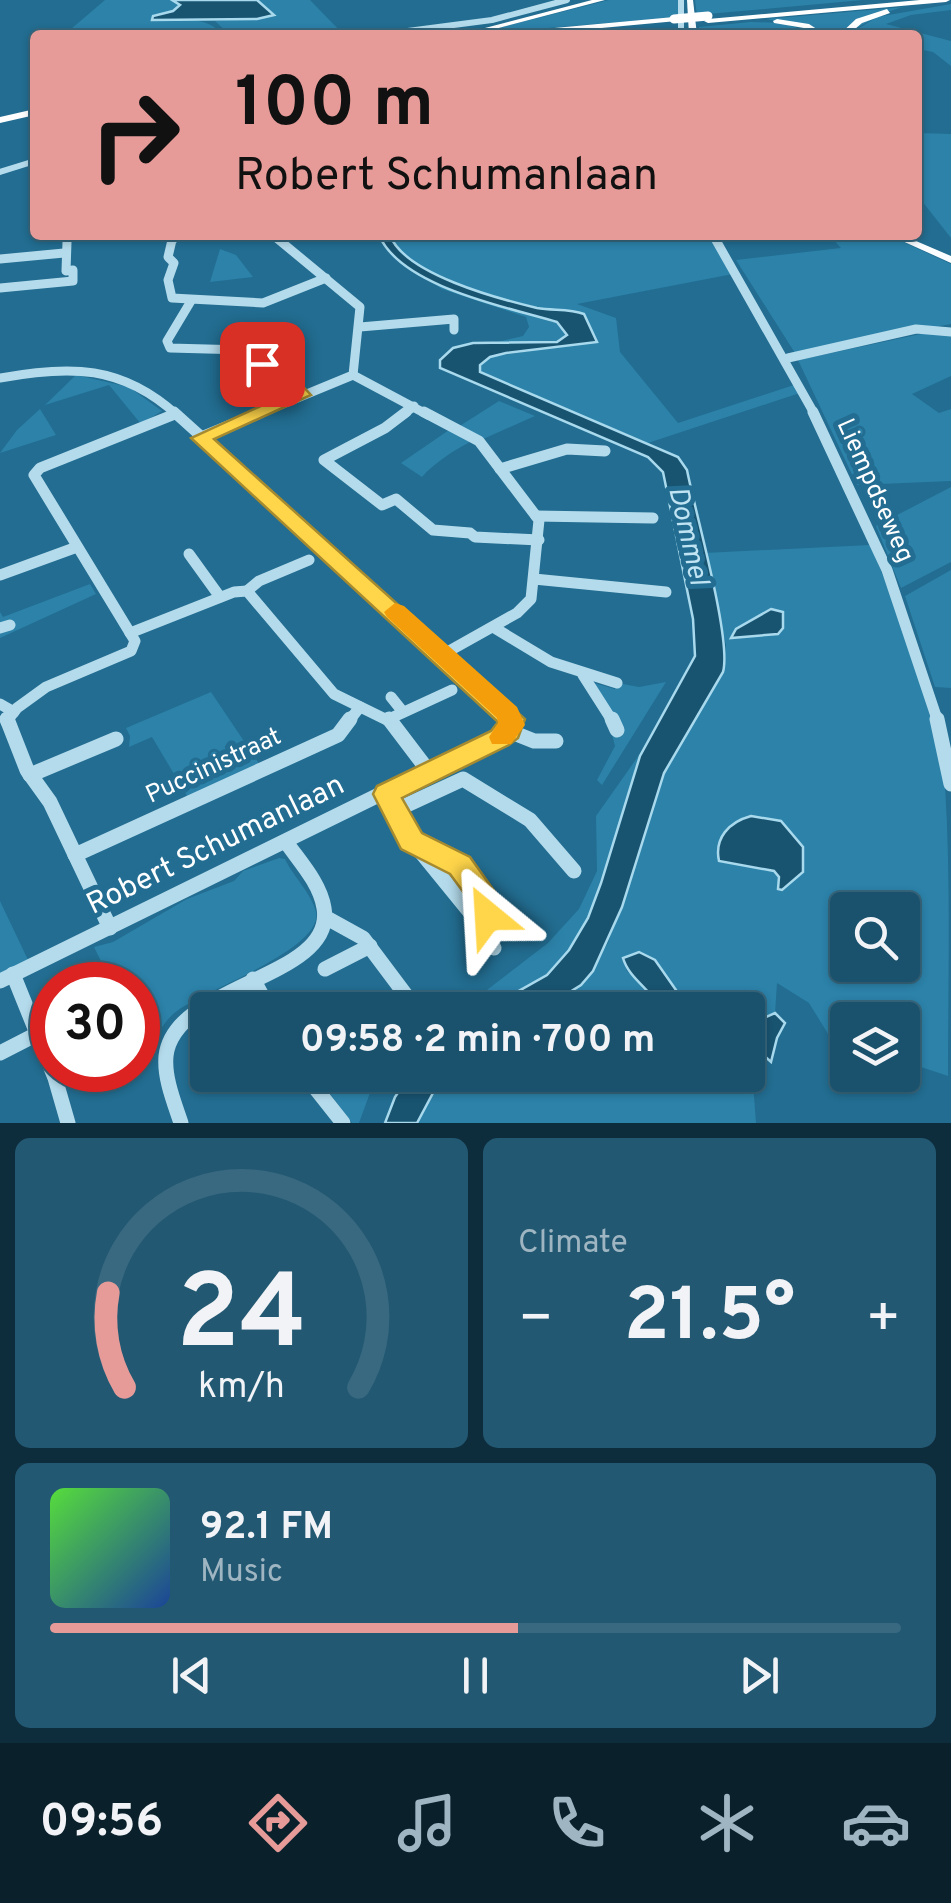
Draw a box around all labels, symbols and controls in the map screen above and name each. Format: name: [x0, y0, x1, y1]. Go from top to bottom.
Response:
text: 100 m: [235, 62, 434, 151]
icon: right: [70, 70, 200, 200]
text: Robert Schumanlaan: [235, 149, 658, 206]
pin: [220, 322, 305, 407]
icon: arrive: [235, 337, 290, 392]
street label: Liempdseweg: [828, 414, 920, 568]
water label: Dommel: [658, 483, 716, 591]
street label: Puccinistraat: [141, 722, 287, 812]
street label: Robert Schumanlaan: [81, 768, 351, 924]
position arrow: [436, 864, 540, 968]
map controls: [830, 892, 920, 1092]
button: search: [830, 892, 920, 982]
speed limit sign: 30: [30, 962, 160, 1092]
button: layers: [830, 1002, 920, 1092]
text: 09:58 · 2 min · 700 m: [300, 1017, 655, 1066]
text: Climate: [518, 1224, 628, 1264]
text: 24: [176, 1253, 307, 1385]
text: 21.5°: [624, 1272, 795, 1367]
text: −: [518, 1286, 553, 1356]
text: +: [866, 1286, 901, 1356]
text: km/h: [198, 1365, 285, 1411]
text: 92.1 FM: [200, 1504, 333, 1553]
text: Music: [200, 1553, 283, 1593]
icon: previous: [164, 1648, 219, 1703]
icon: pause: [448, 1648, 503, 1703]
icon: next: [732, 1648, 787, 1703]
icon: directions: [243, 1788, 313, 1858]
icon: music: [392, 1788, 462, 1858]
icon: phone: [542, 1788, 612, 1858]
icon: climate: [692, 1788, 762, 1858]
icon: car: [841, 1788, 911, 1858]
text: 09:56: [40, 1795, 163, 1852]

